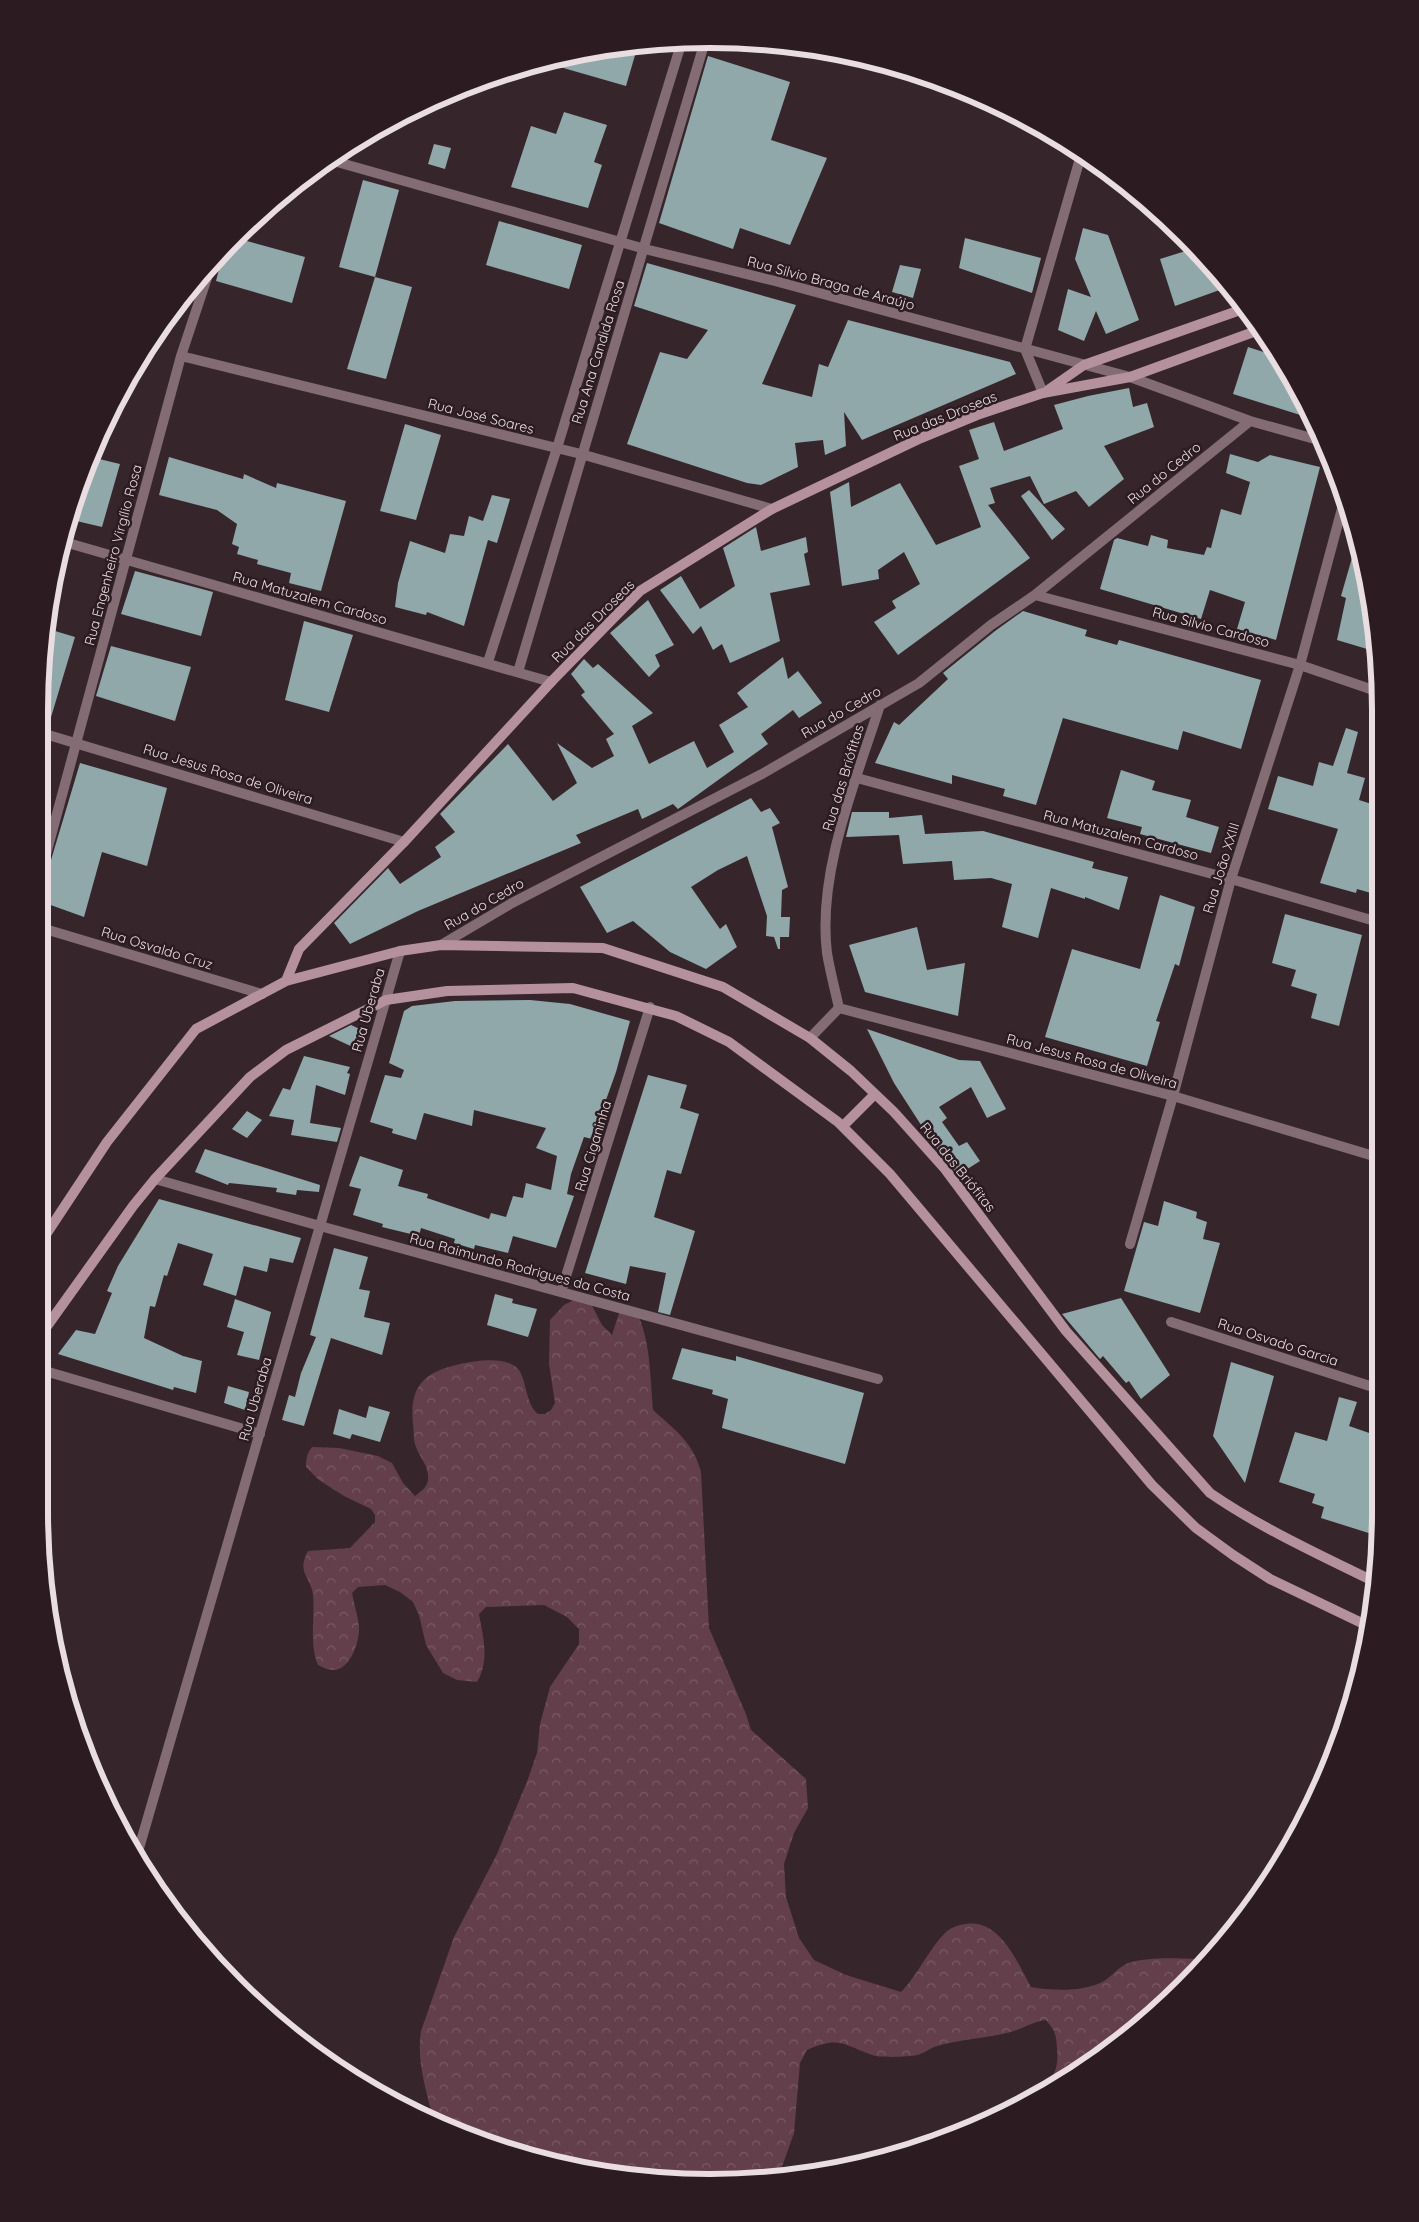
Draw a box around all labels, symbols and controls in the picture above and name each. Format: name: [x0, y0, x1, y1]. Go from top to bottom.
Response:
street label: Rua Silvio Braga de Araújo: [745, 252, 917, 314]
street label: Rua Ana Candida Rosa: [567, 278, 629, 426]
street label: Rua das Droseas: [891, 387, 999, 445]
street label: Rua José Soares: [426, 394, 536, 438]
street label: Rua do Cedro: [1124, 438, 1204, 508]
street label: Rua Engenheiro Virgílio Rosa: [80, 462, 146, 648]
street label: Rua Matuzalem Cardoso: [231, 567, 389, 629]
street label: Rua das Droseas: [548, 576, 638, 666]
street label: Rua Silvio Cardoso: [1150, 603, 1272, 651]
street label: Rua do Cedro: [798, 682, 884, 742]
street label: Rua das Briófitas: [818, 722, 868, 834]
street label: Rua Jesus Rosa de Oliveira: [141, 740, 315, 808]
street label: Rua Matuzalem Cardoso: [1042, 806, 1200, 864]
street label: Rua João XXIII: [1199, 820, 1243, 916]
street label: Rua do Cedro: [441, 874, 527, 934]
street label: Rua Osvaldo Cruz: [99, 922, 215, 974]
street label: Rua Uberaba: [347, 966, 389, 1054]
street label: Rua Jesus Rosa de Oliveira: [1005, 1030, 1179, 1092]
street label: Rua Ciganinha: [571, 1098, 615, 1194]
street label: Rua das Briófitas: [916, 1118, 1000, 1216]
street label: Rua Raimundo Rodrigues da Costa: [408, 1229, 632, 1305]
street label: Rua Osvado Garcia: [1215, 1314, 1341, 1370]
street label: Rua Uberaba: [234, 1355, 276, 1443]

